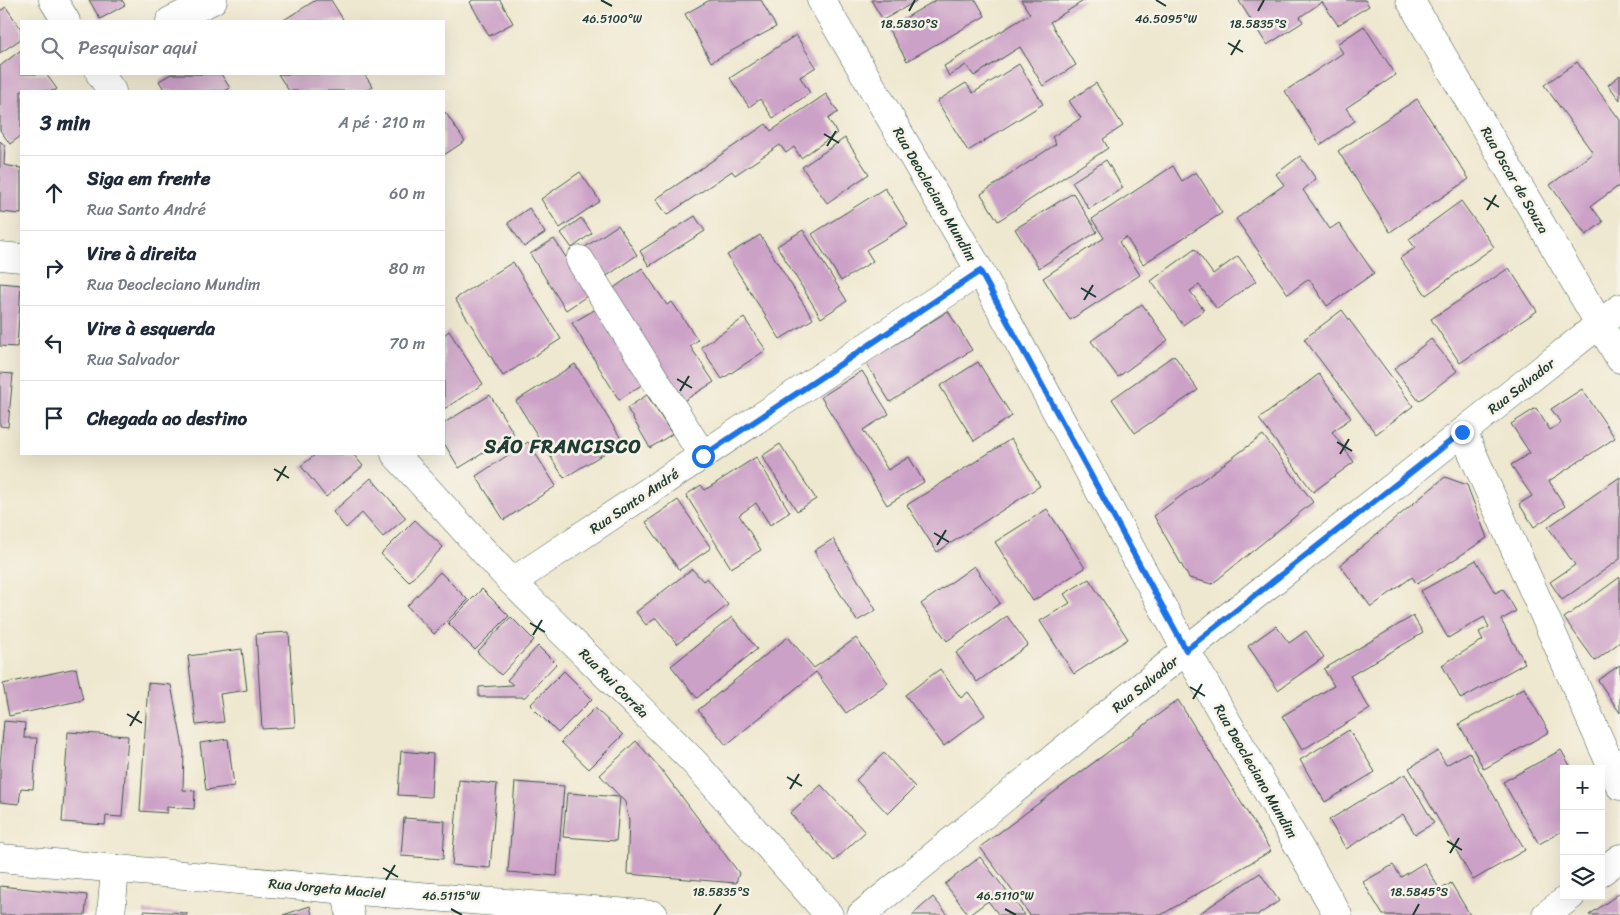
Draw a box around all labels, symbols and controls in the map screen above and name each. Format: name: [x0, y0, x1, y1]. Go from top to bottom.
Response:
text: 46.5100°W: [582, 8, 643, 30]
text: 46.5095°W: [1135, 8, 1198, 30]
text: 18.5830°S: [880, 13, 938, 35]
text: 18.5835°S: [1229, 13, 1287, 35]
search box: [20, 20, 445, 75]
text: Pesquisar aqui: [78, 31, 197, 64]
icon: search: [38, 34, 66, 62]
text: 3 min: [40, 104, 90, 142]
text: A pé · 210 m: [338, 108, 425, 137]
street label: Rua Deocleciano Mundim: [886, 122, 983, 266]
street label: Rua Oscar de Souza: [1474, 122, 1556, 239]
text: Siga em frente: [87, 162, 210, 195]
icon: ahead: [40, 179, 68, 207]
text: 60 m: [389, 179, 425, 208]
text: Rua Santo André: [87, 195, 206, 224]
text: Vire à direita: [87, 237, 196, 270]
icon: right: [40, 254, 68, 282]
text: 80 m: [389, 254, 425, 283]
text: Rua Deocleciano Mundim: [87, 270, 260, 299]
text: Vire à esquerda: [87, 312, 215, 345]
icon: left: [40, 329, 68, 357]
text: 70 m: [389, 329, 425, 358]
text: Rua Salvador: [87, 345, 179, 374]
street label: Rua Salvador: [1482, 351, 1562, 421]
text: Chegada ao destino: [87, 402, 247, 435]
icon: arrive: [40, 404, 68, 432]
route end: [1451, 421, 1474, 444]
district label: SÃO FRANCISCO: [483, 430, 642, 463]
route start: [692, 445, 715, 468]
street label: Rua Santo André: [584, 462, 684, 541]
street label: Rua Rui Corrêa: [573, 642, 655, 724]
street label: Rua Salvador: [1106, 649, 1185, 719]
street label: Rua Deocleciano Mundim: [1207, 699, 1304, 843]
map controls: [1560, 765, 1605, 900]
button: +: [1560, 765, 1605, 810]
button: −: [1560, 810, 1605, 855]
button: layers: [1560, 855, 1605, 900]
street label: Rua Jorgeta Maciel: [268, 871, 387, 906]
text: 18.5835°S: [692, 881, 750, 903]
text: 18.5845°S: [1390, 881, 1448, 903]
text: 46.5115°W: [422, 885, 480, 907]
text: 46.5110°W: [976, 885, 1035, 907]

